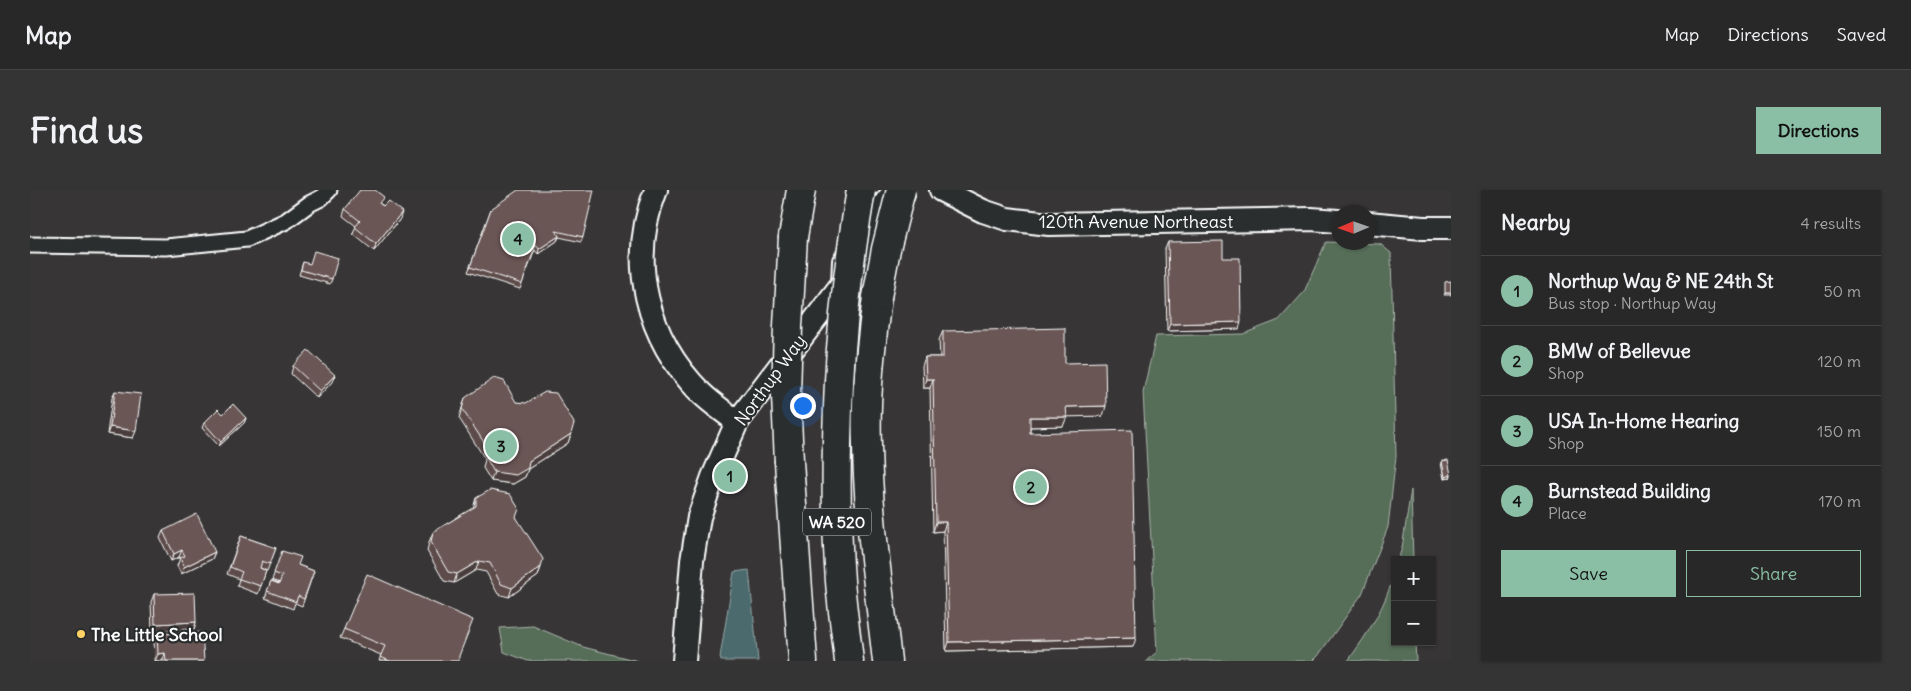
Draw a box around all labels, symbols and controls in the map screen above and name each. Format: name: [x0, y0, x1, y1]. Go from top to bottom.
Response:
text: Map: [25, 20, 72, 50]
text: Map: [1664, 23, 1699, 46]
text: Directions: [1727, 23, 1809, 46]
text: Saved: [1837, 23, 1886, 46]
button: Directions: [1756, 107, 1881, 154]
text: Find us: [30, 108, 143, 152]
north arrow: [1331, 205, 1376, 250]
text: Nearby: [1501, 209, 1571, 236]
street label: 120th Avenue Northeast: [1039, 210, 1233, 233]
text: 4 results: [1800, 213, 1861, 233]
pin: 4: [502, 220, 534, 258]
text: Northup Way & NE 24th St: [1548, 269, 1773, 293]
text: 1: [1514, 281, 1520, 301]
text: 50 m: [1823, 281, 1861, 301]
text: Bus stop · Northup Way: [1548, 293, 1716, 313]
street label: Northup Way: [729, 330, 811, 430]
text: BMW of Bellevue: [1548, 339, 1691, 363]
text: 2: [1513, 351, 1521, 371]
text: 120 m: [1818, 351, 1861, 371]
text: Shop: [1548, 363, 1584, 383]
your location: [790, 393, 816, 419]
text: USA In-Home Hearing: [1548, 409, 1739, 433]
text: 3: [1512, 421, 1522, 441]
text: 150 m: [1817, 421, 1861, 441]
pin: 3: [485, 427, 517, 465]
text: Shop: [1548, 433, 1584, 453]
pin: 1: [714, 457, 746, 495]
pin: 2: [1015, 468, 1047, 506]
text: Burnstead Building: [1548, 479, 1711, 503]
text: 4: [1512, 491, 1522, 511]
text: 170 m: [1818, 491, 1861, 511]
text: Place: [1548, 503, 1587, 523]
road number: WA 520: [803, 508, 871, 536]
button: Save: [1501, 550, 1676, 597]
button: Share: [1686, 550, 1861, 597]
map controls: [1391, 556, 1436, 646]
button: +: [1391, 556, 1436, 601]
button: −: [1391, 601, 1436, 646]
place label: The Little School: [91, 623, 223, 646]
marker: The Little School: [75, 628, 87, 640]

